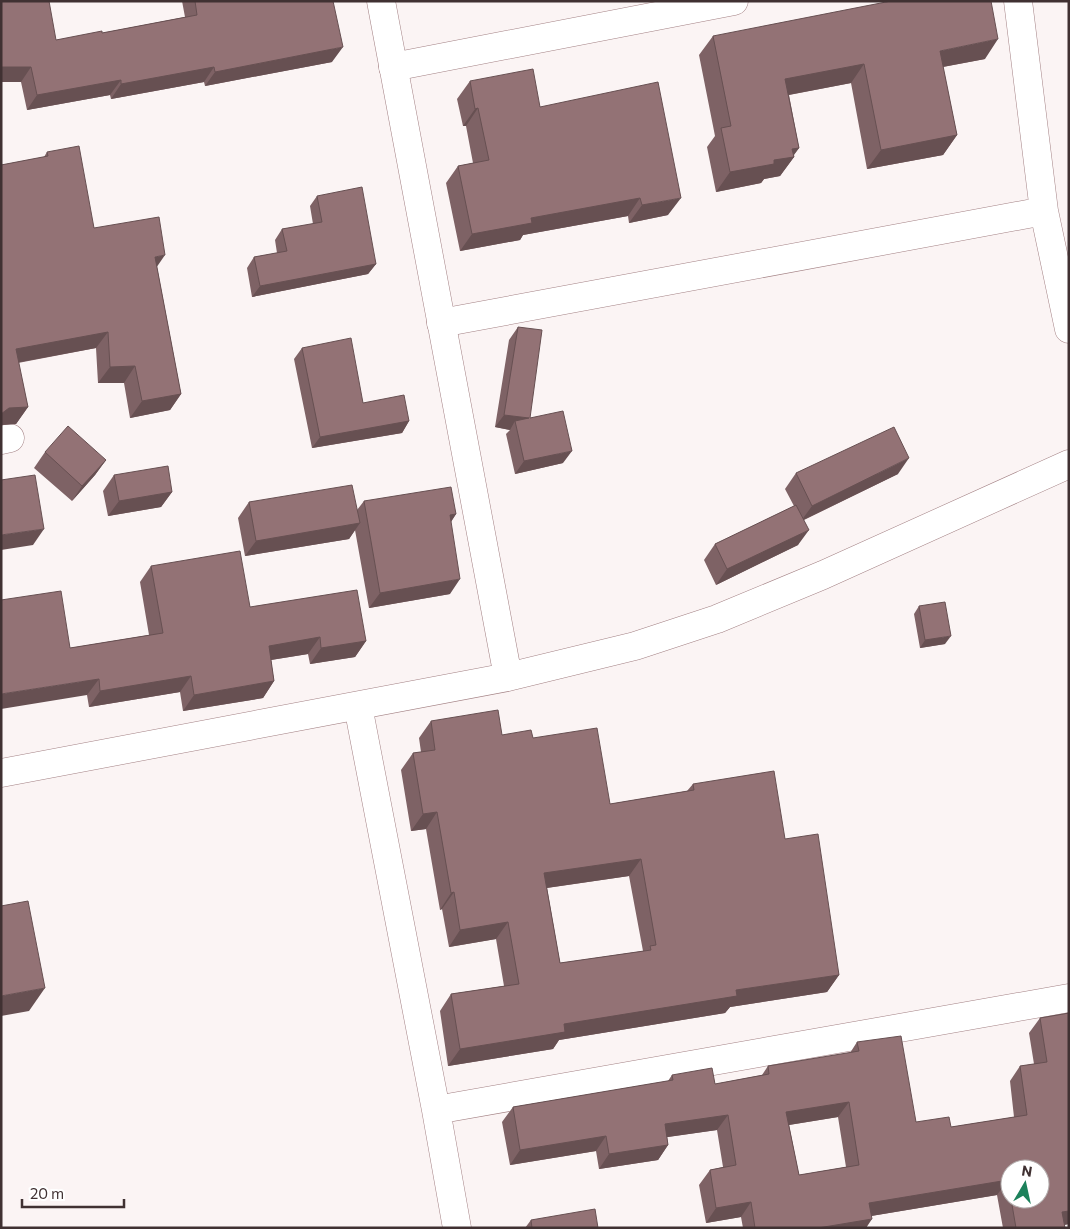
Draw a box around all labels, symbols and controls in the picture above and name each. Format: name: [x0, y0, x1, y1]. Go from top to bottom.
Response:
north arrow: [1000, 1159, 1050, 1209]
text: N: [1021, 1161, 1034, 1180]
scale bar: [22, 1176, 125, 1208]
text: 20 m: [30, 1184, 64, 1202]

